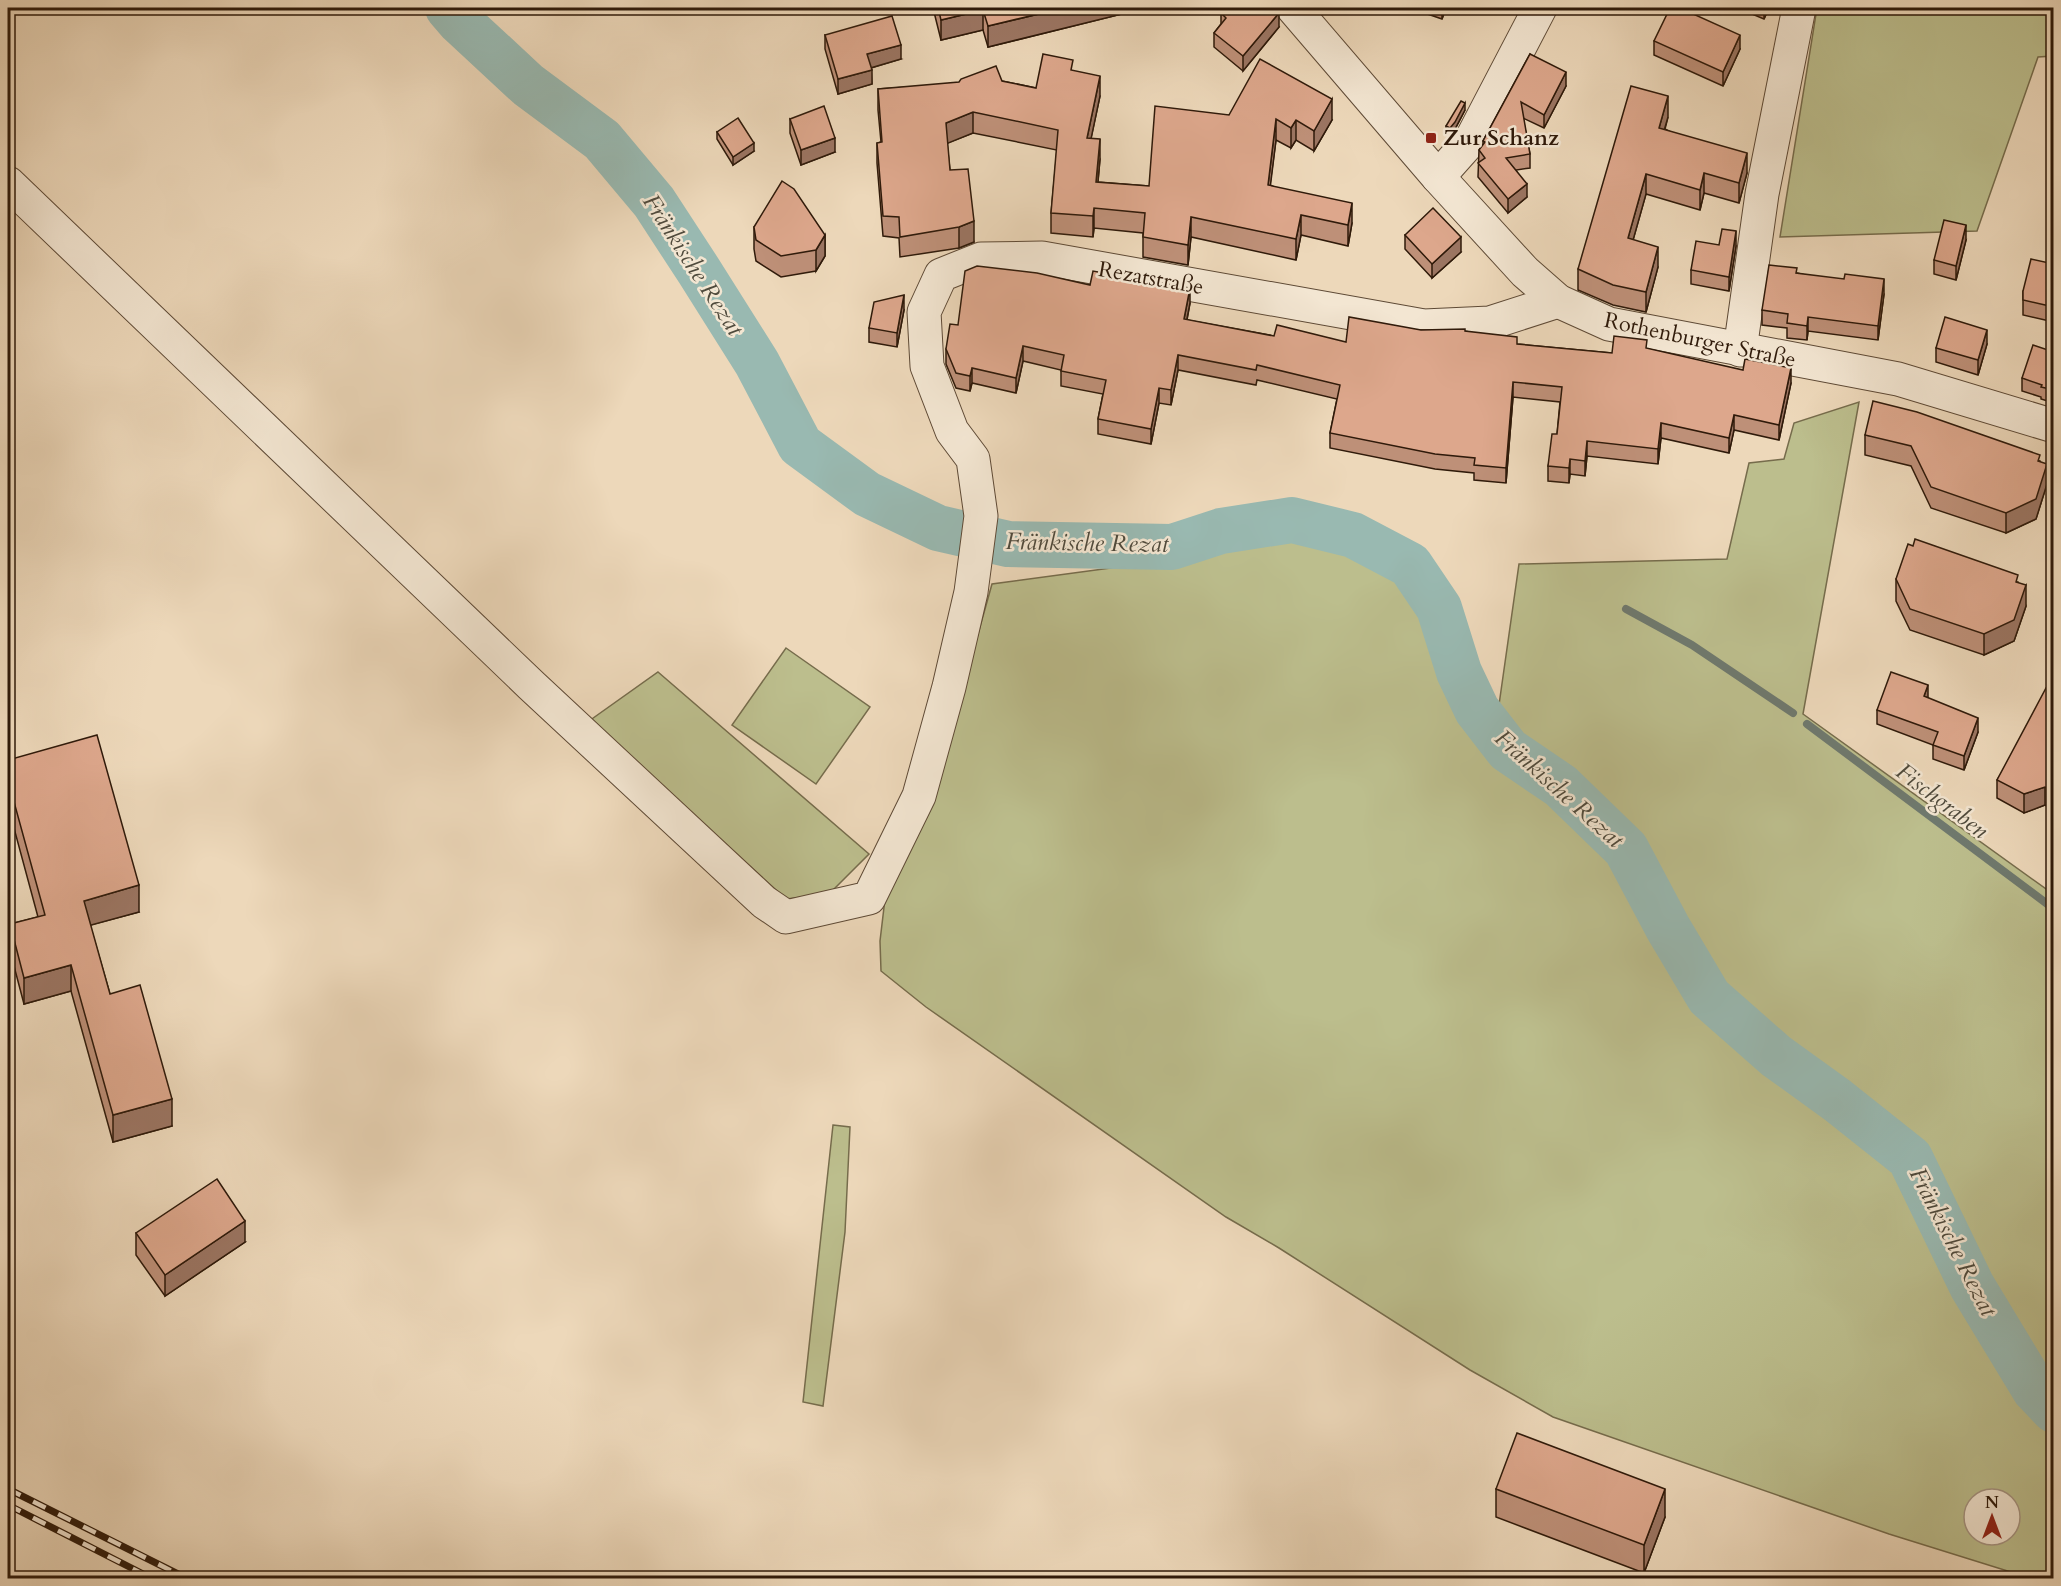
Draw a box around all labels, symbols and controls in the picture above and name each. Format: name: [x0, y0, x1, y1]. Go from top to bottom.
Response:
place label: Zur Schanz: [1443, 123, 1559, 153]
marker: Zur Schanz: [1424, 131, 1438, 145]
water label: Fränkische Rezat: [635, 188, 752, 343]
street label: Rezatstraße: [1096, 254, 1206, 302]
street label: Rothenburger Straße: [1601, 305, 1799, 375]
water label: Fränkische Rezat: [1005, 525, 1170, 561]
water label: Fränkische Rezat: [1487, 722, 1631, 857]
water label: Fischgraben: [1889, 755, 1995, 847]
water label: Fränkische Rezat: [1901, 1162, 2005, 1323]
north arrow: [1962, 1487, 2022, 1547]
text: N: [1985, 1492, 1999, 1514]

